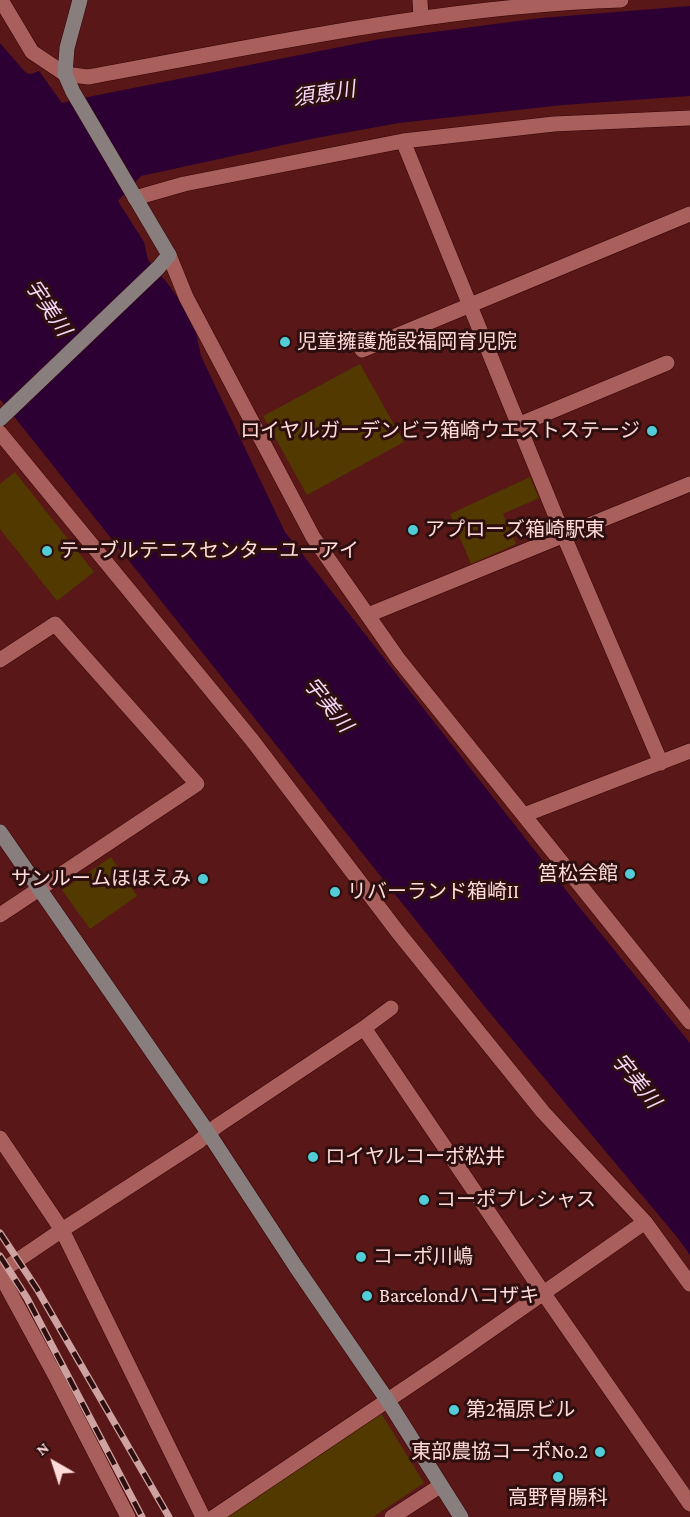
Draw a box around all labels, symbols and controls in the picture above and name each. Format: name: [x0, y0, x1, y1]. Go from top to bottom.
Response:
water label: 須恵川: [291, 77, 357, 111]
water label: 宇美川: [20, 275, 76, 341]
place label: 児童擁護施設福岡育児院: [297, 330, 517, 354]
marker: 児童擁護施設福岡育児院: [278, 335, 292, 349]
place label: ロイヤルガーデンビラ箱崎ウエストステージ: [240, 419, 640, 443]
marker: ロイヤルガーデンビラ箱崎ウエストステージ: [645, 424, 659, 438]
place label: アプローズ箱崎駅東: [425, 518, 605, 542]
marker: アプローズ箱崎駅東: [406, 523, 420, 537]
place label: テーブルテニスセンターユーアイ: [59, 539, 359, 563]
marker: テーブルテニスセンターユーアイ: [40, 544, 54, 558]
water label: 宇美川: [298, 673, 358, 737]
place label: 筥松会館: [538, 862, 618, 886]
place label: サンルームほほえみ: [11, 867, 191, 891]
marker: 筥松会館: [623, 867, 637, 881]
marker: サンルームほほえみ: [196, 872, 210, 886]
place label: リバーランド箱崎II: [347, 880, 519, 904]
marker: リバーランド箱崎II: [328, 885, 342, 899]
water label: 宇美川: [606, 1049, 666, 1113]
place label: ロイヤルコーポ松井: [325, 1145, 505, 1169]
marker: ロイヤルコーポ松井: [306, 1150, 320, 1164]
place label: コーポプレシャス: [436, 1188, 596, 1212]
marker: コーポプレシャス: [417, 1193, 431, 1207]
place label: コーポ川嶋: [373, 1245, 473, 1269]
marker: コーポ川嶋: [354, 1250, 368, 1264]
place label: Barcelondハコザキ: [379, 1284, 539, 1308]
marker: Barcelondハコザキ: [360, 1289, 374, 1303]
place label: 第2福原ビル: [466, 1398, 576, 1422]
marker: 第2福原ビル: [447, 1403, 461, 1417]
north arrow: [24, 1433, 84, 1493]
text: N: [33, 1439, 52, 1459]
place label: 東部農協コーポNo.2: [411, 1440, 588, 1464]
marker: 東部農協コーポNo.2: [593, 1445, 607, 1459]
marker: 高野胃腸科: [551, 1470, 565, 1484]
place label: 高野胃腸科: [508, 1486, 608, 1510]

